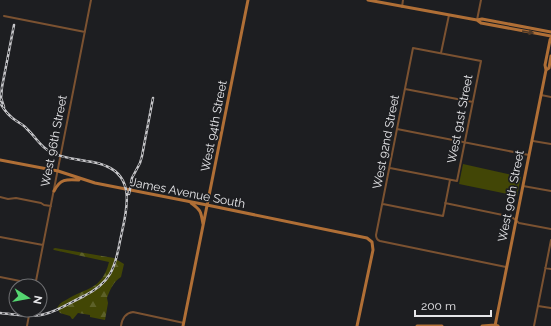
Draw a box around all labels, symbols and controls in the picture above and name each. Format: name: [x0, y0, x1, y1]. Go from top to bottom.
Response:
one-way arrow: [522, 29, 534, 35]
street label: West 91st Street: [445, 73, 475, 165]
street label: West 94th Street: [198, 79, 230, 173]
street label: West 96th Street: [38, 94, 70, 188]
street label: West 92nd Street: [370, 94, 402, 190]
street label: West 90th Street: [495, 149, 527, 243]
street label: James Avenue South: [129, 175, 247, 211]
north arrow: [8, 278, 48, 318]
scale bar: [415, 292, 491, 318]
text: N: [30, 294, 45, 305]
text: 200 m: [421, 299, 456, 313]

